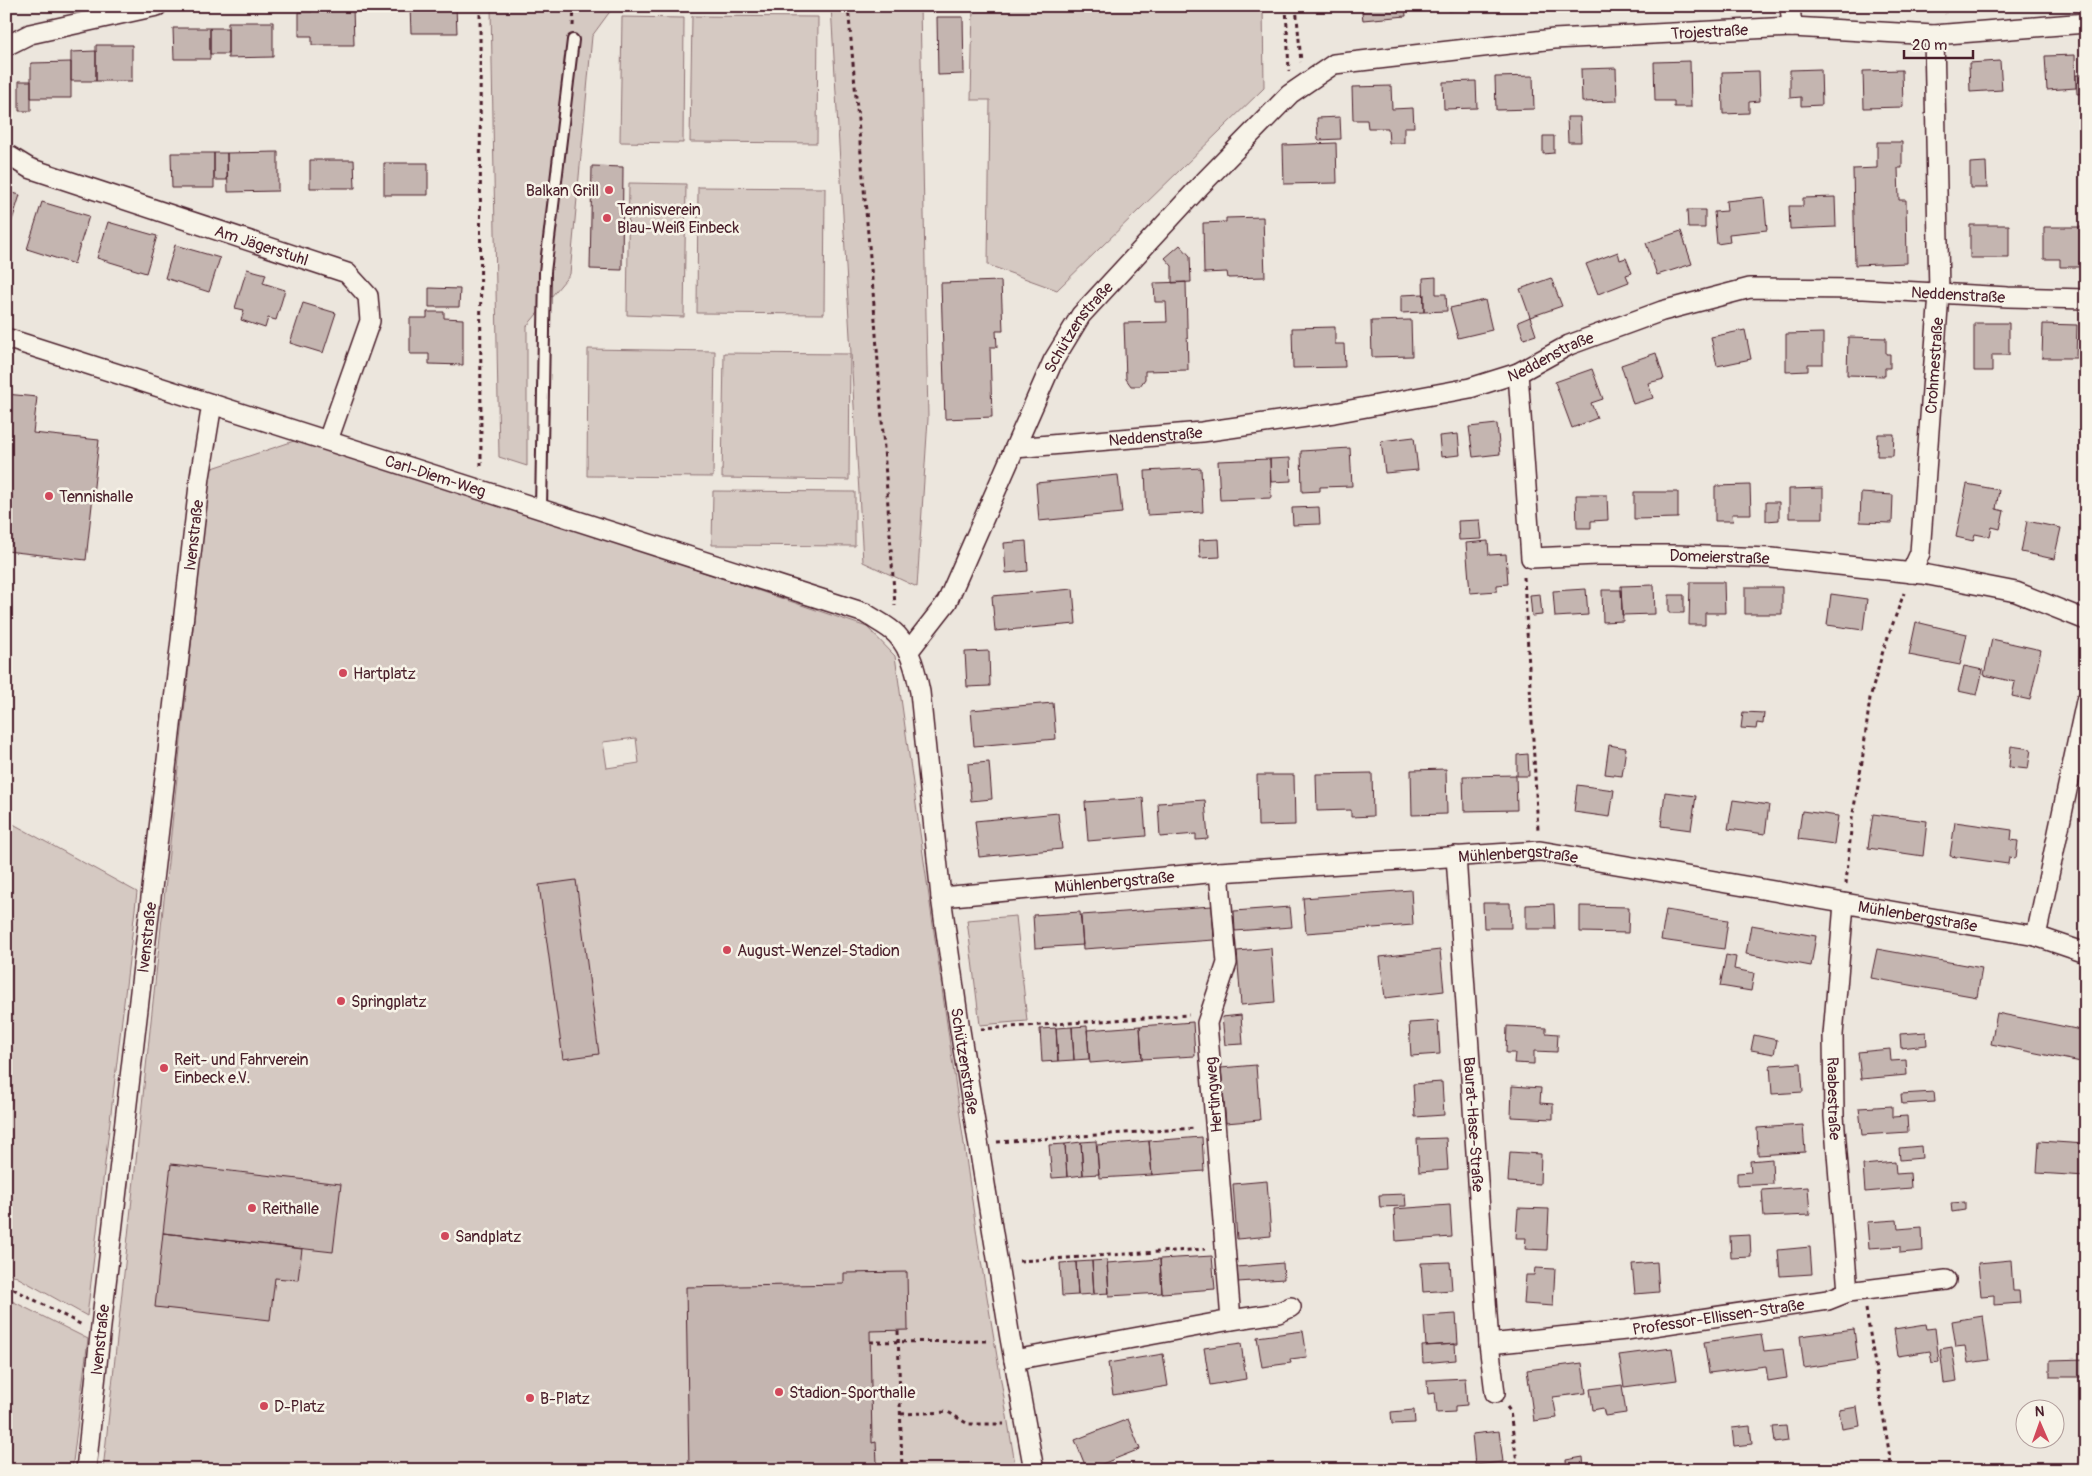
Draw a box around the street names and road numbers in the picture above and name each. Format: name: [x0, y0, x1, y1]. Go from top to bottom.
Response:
street label: Trojestraße: [1670, 20, 1749, 44]
street label: Am Jägerstuhl: [212, 221, 311, 271]
street label: Schützenstraße: [1040, 278, 1118, 376]
street label: Neddenstraße: [1910, 283, 2006, 308]
street label: Crohmestraße: [1921, 316, 1948, 415]
street label: Neddenstraße: [1505, 328, 1597, 387]
street label: Neddenstraße: [1108, 423, 1204, 451]
street label: Carl-Diem-Weg: [382, 451, 488, 502]
street label: Ivenstraße: [180, 499, 208, 572]
street label: Domeierstraße: [1669, 546, 1770, 569]
street label: Mühlenbergstraße: [1457, 842, 1580, 868]
street label: Mühlenbergstraße: [1053, 867, 1176, 898]
street label: Mühlenbergstraße: [1856, 897, 1979, 937]
street label: Ivenstraße: [133, 901, 161, 974]
street label: Schützenstraße: [946, 1006, 983, 1116]
street label: Hertingweg: [1201, 1056, 1227, 1134]
street label: Baurat-Hase-Straße: [1459, 1056, 1488, 1193]
street label: Raabestraße: [1822, 1057, 1845, 1141]
street label: Professor-Ellissen-Straße: [1631, 1295, 1806, 1340]
street label: Ivenstraße: [87, 1303, 115, 1376]

